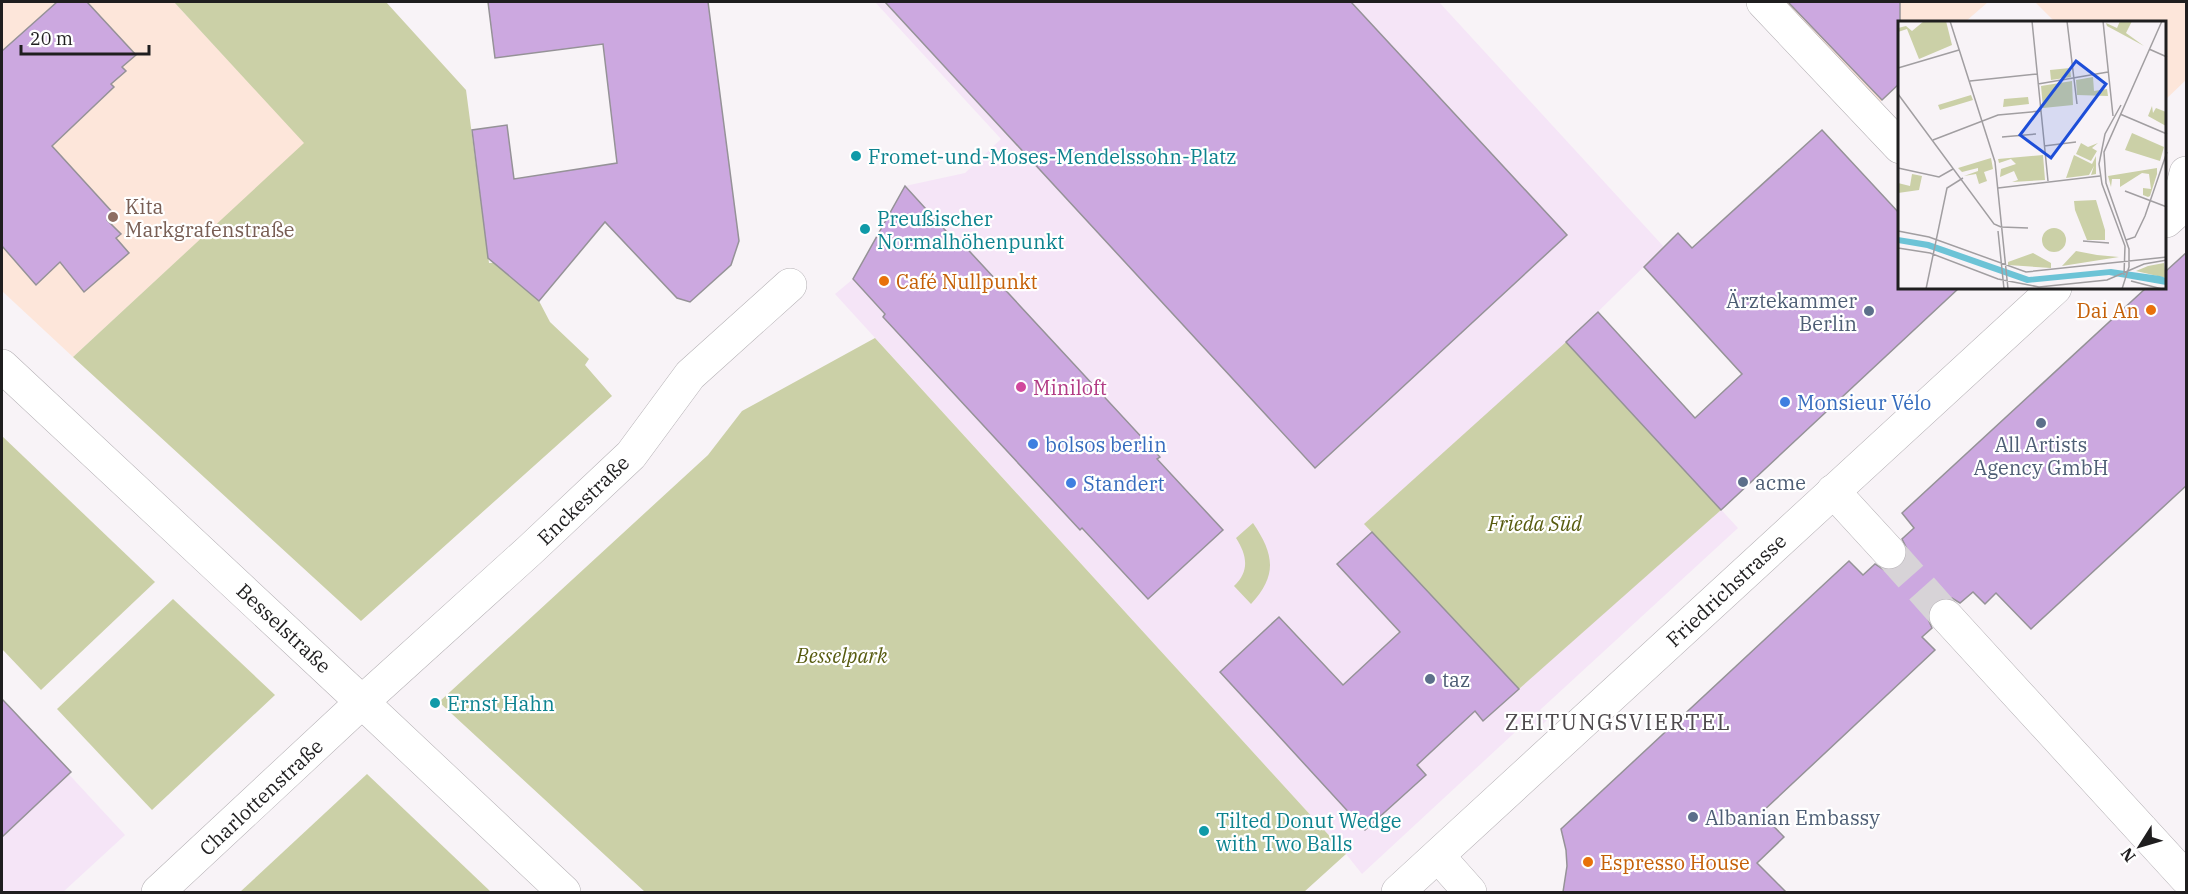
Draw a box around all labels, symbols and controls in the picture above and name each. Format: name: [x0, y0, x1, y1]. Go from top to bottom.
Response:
scale bar: [21, 18, 148, 56]
inset map: [1898, 21, 2167, 290]
text: 20 m: [30, 27, 73, 50]
place label: Fromet-und-Moses-Mendelssohn-Platz: [868, 143, 1236, 170]
marker: Fromet-und-Moses-Mendelssohn-Platz: [849, 149, 863, 163]
place label: Kita Markgrafenstraße: [125, 193, 295, 243]
place label: Preußischer Normalhöhenpunkt: [877, 205, 1064, 255]
marker: Kita Markgrafenstraße: [106, 210, 120, 224]
marker: Preußischer Normalhöhenpunkt: [858, 222, 872, 236]
place label: Café Nullpunkt: [896, 268, 1038, 295]
marker: Café Nullpunkt: [877, 274, 891, 288]
place label: Ärztekammer Berlin: [1726, 287, 1857, 337]
place label: Dai An: [2077, 297, 2139, 324]
marker: Dai An: [2144, 303, 2158, 317]
marker: Ärztekammer Berlin: [1862, 304, 1876, 318]
place label: Miniloft: [1033, 374, 1107, 401]
marker: Miniloft: [1014, 380, 1028, 394]
place label: Monsieur Vélo: [1797, 389, 1931, 416]
marker: Monsieur Vélo: [1778, 395, 1792, 409]
marker: All Artists Agency GmbH: [2034, 416, 2048, 430]
place label: bolsos berlin: [1045, 431, 1167, 458]
place label: All Artists Agency GmbH: [1974, 431, 2108, 481]
marker: bolsos berlin: [1026, 437, 1040, 451]
street label: Enckestraße: [531, 449, 635, 551]
place label: acme: [1755, 469, 1806, 496]
place label: Standert: [1083, 470, 1165, 497]
marker: acme: [1736, 475, 1750, 489]
marker: Standert: [1064, 476, 1078, 490]
park label: Frieda Süd: [1487, 510, 1583, 537]
street label: Friedrichstrasse: [1660, 527, 1792, 653]
street label: Besselstraße: [231, 577, 337, 679]
park label: Besselpark: [795, 642, 888, 669]
place label: taz: [1442, 666, 1470, 693]
marker: taz: [1423, 672, 1437, 686]
place label: Ernst Hahn: [447, 690, 555, 717]
marker: Ernst Hahn: [428, 696, 442, 710]
district label: ZEITUNGSVIERTEL: [1505, 707, 1731, 736]
street label: Charlottenstraße: [193, 733, 329, 861]
place label: Albanian Embassy: [1705, 804, 1880, 831]
place label: Tilted Donut Wedge with Two Balls: [1216, 807, 1401, 857]
marker: Albanian Embassy: [1686, 810, 1700, 824]
north arrow: [2110, 816, 2170, 876]
marker: Tilted Donut Wedge with Two Balls: [1197, 824, 1211, 838]
text: N: [2116, 844, 2140, 866]
place label: Espresso House: [1600, 849, 1750, 876]
marker: Espresso House: [1581, 855, 1595, 869]

